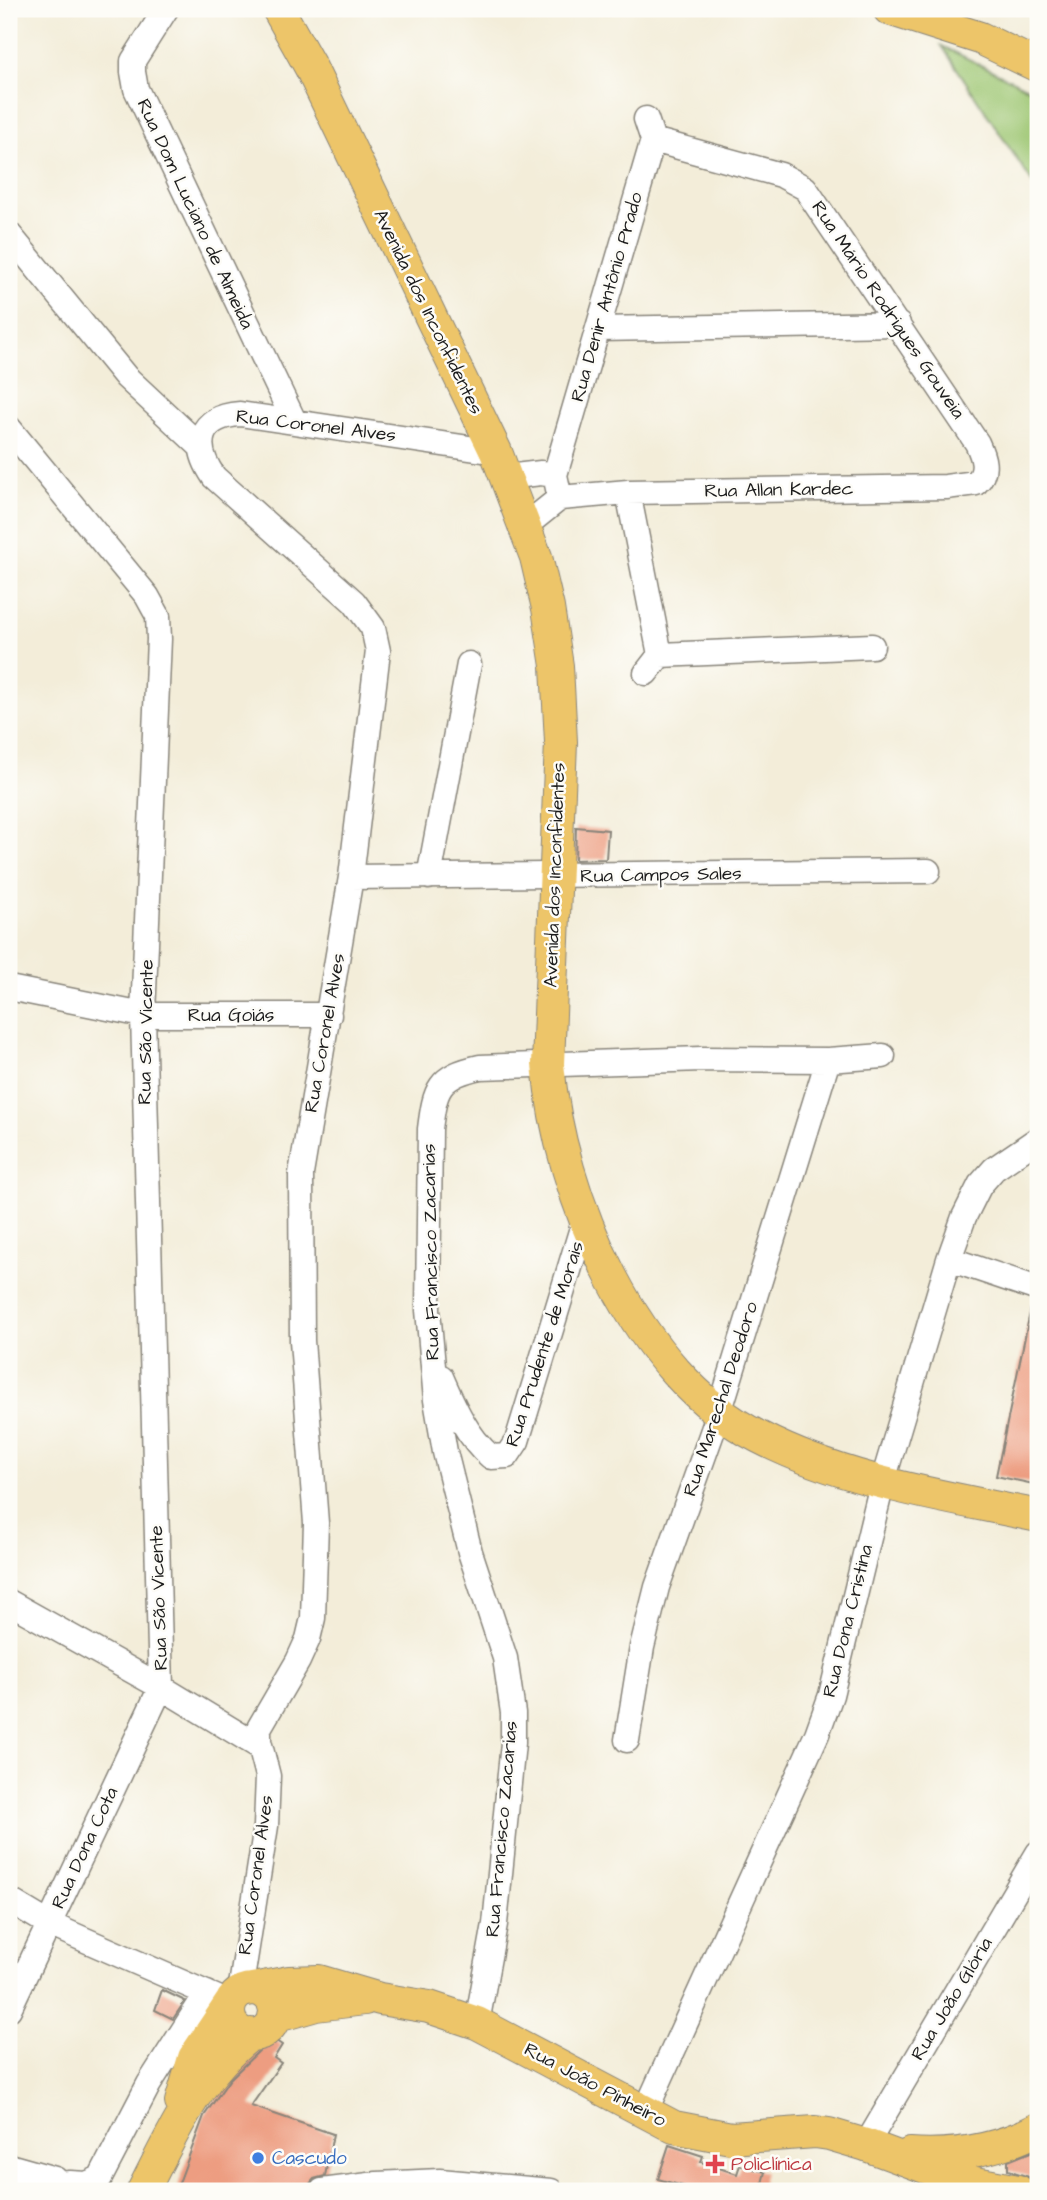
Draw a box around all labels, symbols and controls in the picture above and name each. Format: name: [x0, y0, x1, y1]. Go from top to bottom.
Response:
street label: Rua Dom Luciano de Almeida: [130, 94, 260, 334]
street label: Rua Denir Antônio Prado: [564, 189, 650, 405]
street label: Rua Mário Rodrigues Gouveia: [804, 196, 971, 425]
street label: Avenida dos Inconfidentes: [367, 205, 489, 419]
street label: Rua Coronel Alves: [234, 403, 398, 449]
street label: Rua Allan Kardec: [704, 475, 854, 505]
street label: Avenida dos Inconfidentes: [538, 762, 572, 988]
street label: Rua Campos Sales: [580, 860, 742, 890]
street label: Rua Coronel Alves: [298, 951, 352, 1115]
street label: Rua São Vicente: [131, 959, 161, 1105]
street label: Rua Goiás: [188, 1002, 274, 1029]
street label: Rua Francisco Zacarias: [416, 1143, 446, 1361]
street label: Rua Prudente de Morais: [499, 1238, 591, 1450]
street label: Rua Marechal Deodoro: [677, 1298, 765, 1500]
street label: Rua São Vicente: [143, 1525, 175, 1671]
street label: Rua Dona Cristina: [816, 1542, 880, 1700]
street label: Rua Francisco Zacarias: [479, 1720, 525, 1938]
street label: Rua Dona Cota: [45, 1782, 125, 1913]
street label: Rua Coronel Alves: [231, 1793, 281, 1957]
street label: Rua João Glória: [905, 1932, 1000, 2066]
street label: Rua João Pinheiro: [519, 2036, 671, 2134]
place label: Cascudo: [272, 2145, 347, 2172]
marker: Cascudo: [250, 2150, 266, 2166]
place label: Policlínica: [731, 2151, 812, 2178]
marker: Policlínica: [705, 2154, 725, 2174]

